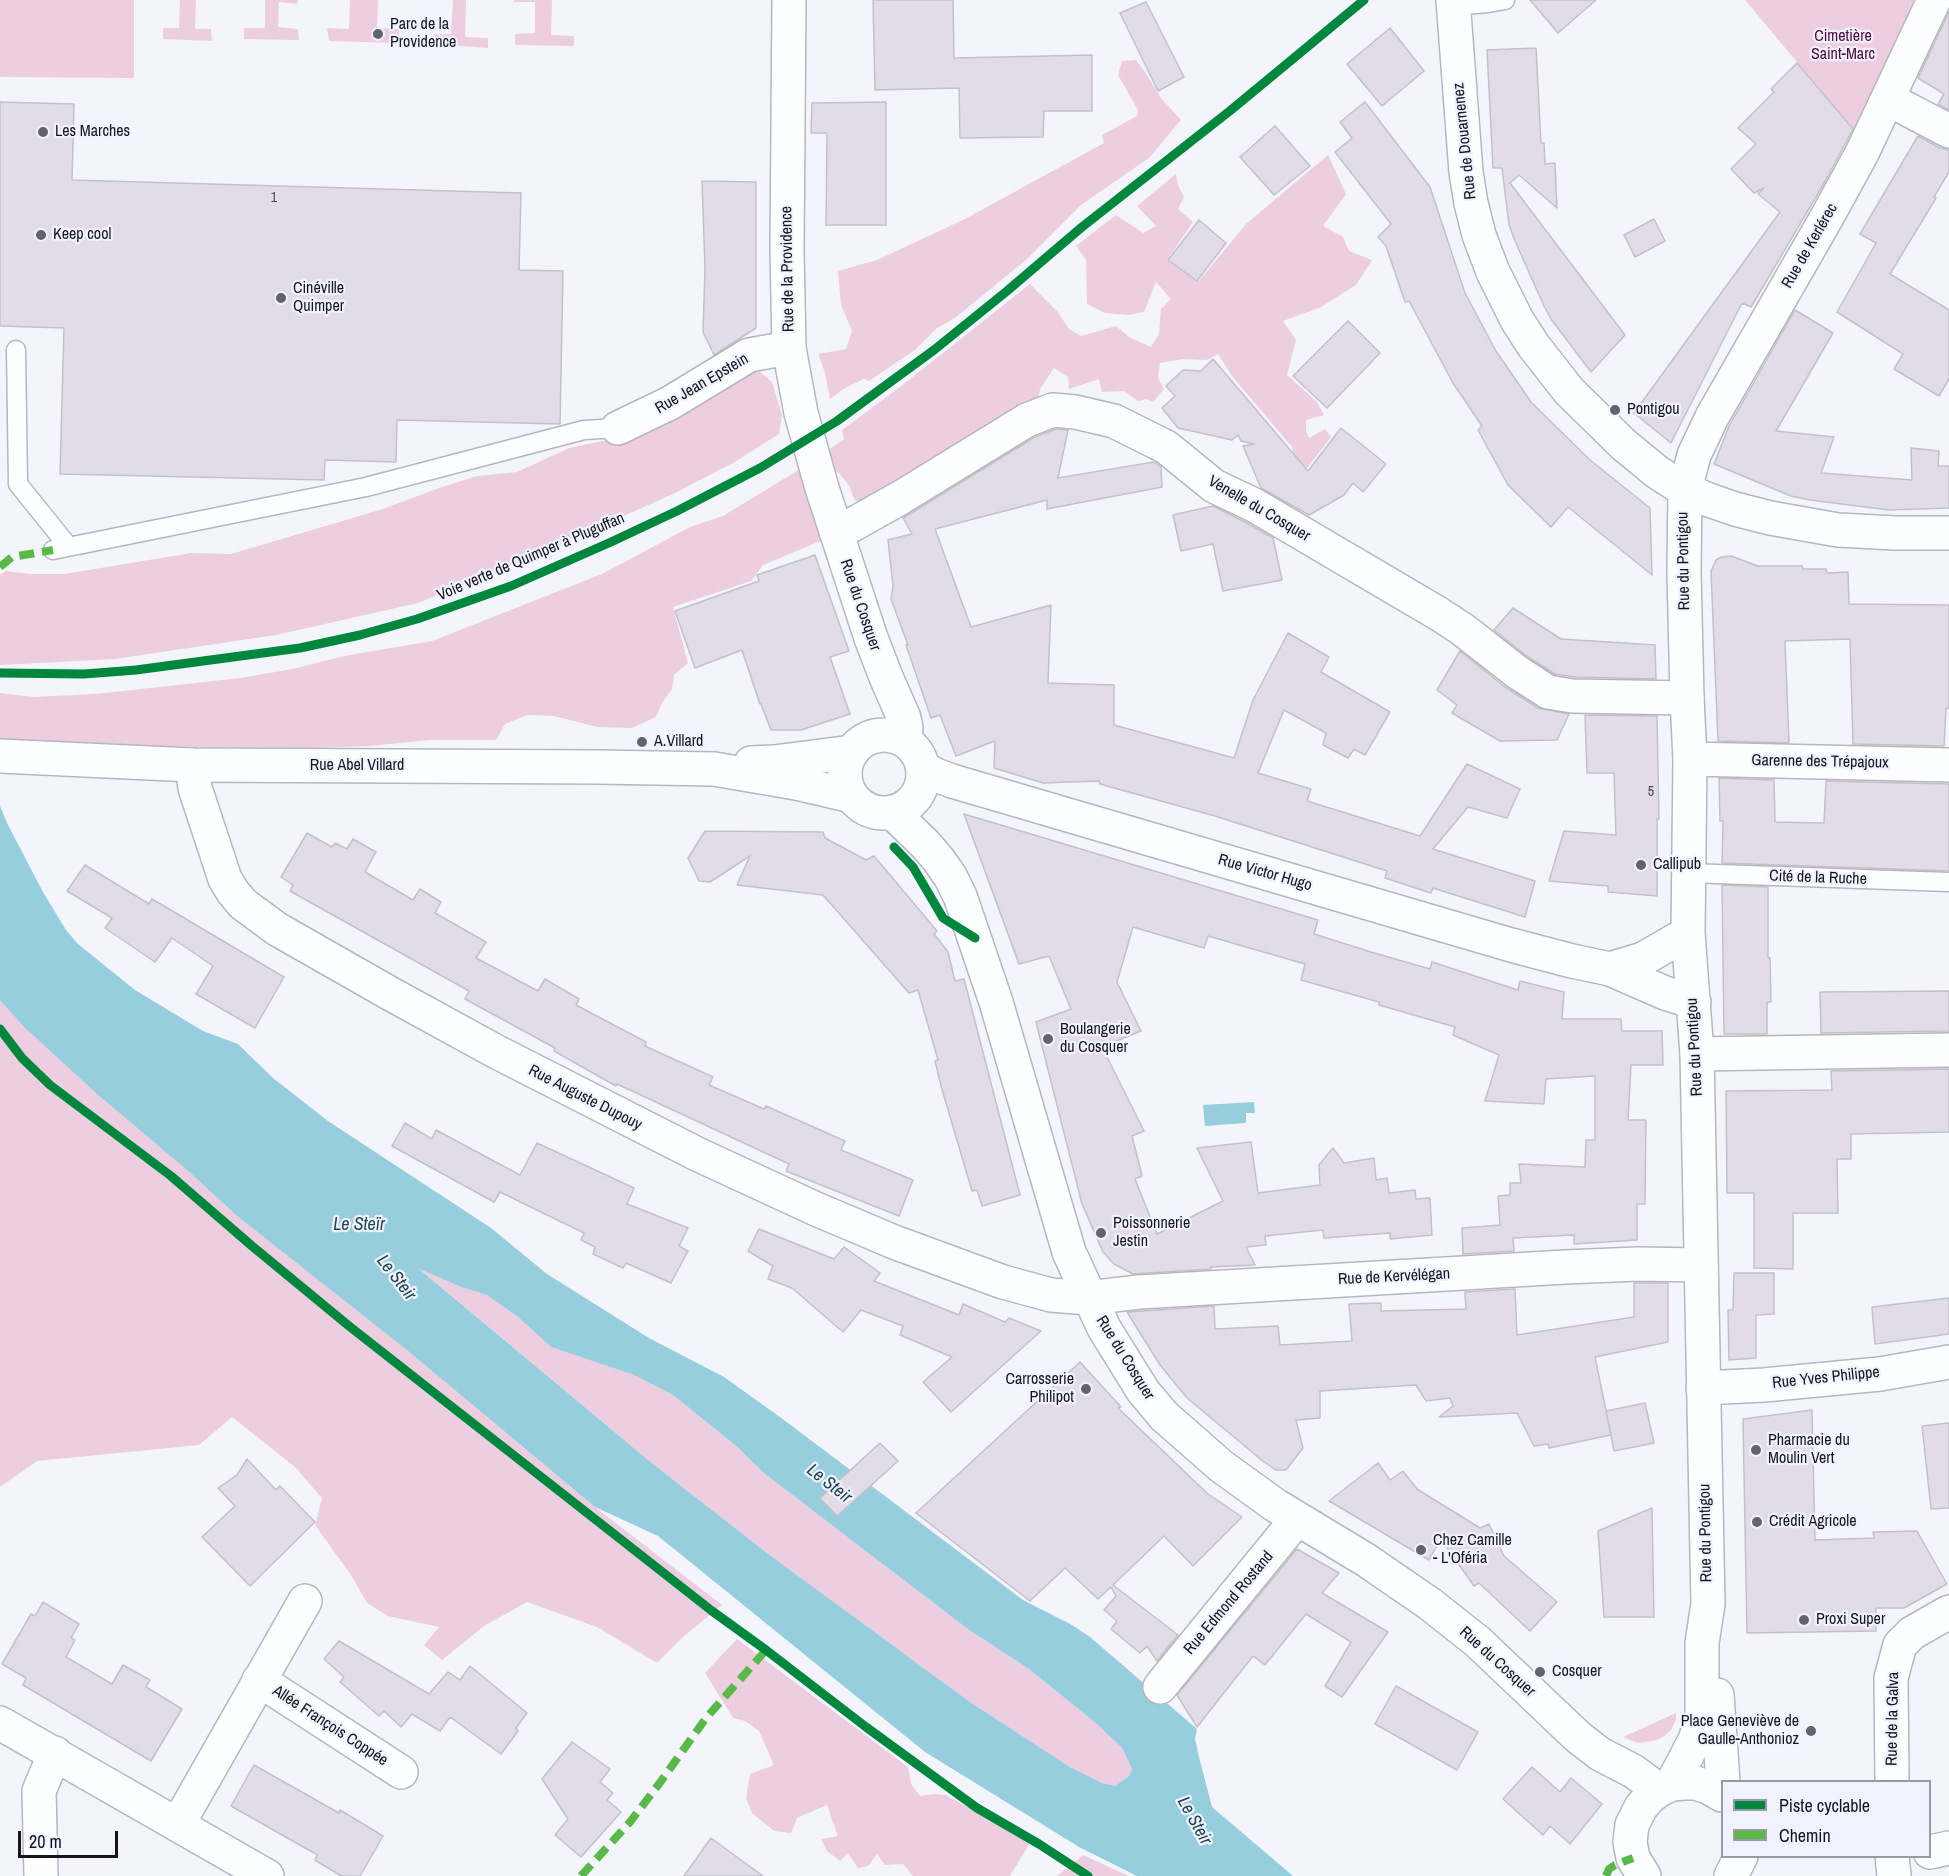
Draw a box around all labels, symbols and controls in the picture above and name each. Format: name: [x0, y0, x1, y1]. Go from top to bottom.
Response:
place label: Parc de la Providence: [390, 15, 456, 53]
marker: Parc de la Providence: [371, 27, 385, 41]
park label: Cimetière Saint-Marc: [1811, 27, 1875, 65]
street label: Rue de Douarnenez: [1449, 82, 1481, 200]
place label: Les Marches: [55, 122, 130, 142]
marker: Les Marches: [36, 125, 50, 139]
house number: 1: [271, 190, 277, 206]
street label: Rue de Kerlérec: [1778, 200, 1842, 292]
street label: Rue de la Providence: [777, 206, 799, 332]
place label: Keep cool: [53, 225, 111, 245]
marker: Keep cool: [34, 228, 48, 242]
place label: Cinéville Quimper: [293, 279, 344, 317]
marker: Cinéville Quimper: [274, 291, 288, 305]
street label: Rue Jean Epstein: [652, 350, 752, 418]
place label: Pontigou: [1627, 400, 1680, 420]
marker: Pontigou: [1608, 403, 1622, 417]
street label: Venelle du Cosquer: [1205, 472, 1313, 546]
street label: Voie verte de Quimper à Pluguffan: [434, 509, 628, 605]
street label: Rue du Pontigou: [1674, 512, 1694, 610]
street label: Rue du Cosquer: [835, 557, 885, 653]
place label: A.Villard: [654, 732, 703, 752]
marker: A.Villard: [635, 735, 649, 749]
street label: Garenne des Trépajoux: [1751, 751, 1889, 773]
street label: Rue Abel Villard: [310, 756, 404, 776]
house number: 5: [1648, 784, 1654, 800]
street label: Rue Victor Hugo: [1216, 850, 1314, 896]
place label: Callipub: [1653, 855, 1701, 875]
marker: Callipub: [1634, 858, 1648, 872]
street label: Cité de la Ruche: [1769, 867, 1867, 889]
street label: Rue du Pontigou: [1683, 997, 1707, 1097]
place label: Boulangerie du Cosquer: [1060, 1020, 1131, 1058]
marker: Boulangerie du Cosquer: [1041, 1032, 1055, 1046]
street label: Rue Auguste Dupouy: [525, 1061, 645, 1135]
water label: Le Steïr: [333, 1214, 385, 1236]
place label: Poissonnerie Jestin: [1113, 1214, 1190, 1252]
marker: Poissonnerie Jestin: [1094, 1226, 1108, 1240]
water label: Le Steir: [372, 1251, 420, 1305]
street label: Rue de Kervélégan: [1337, 1264, 1451, 1290]
street label: Rue du Cosquer: [1092, 1312, 1158, 1404]
street label: Rue Yves Philippe: [1771, 1363, 1881, 1393]
place label: Carrosserie Philipot: [1005, 1370, 1074, 1408]
marker: Carrosserie Philipot: [1079, 1382, 1093, 1396]
place label: Pharmacie du Moulin Vert: [1768, 1431, 1850, 1469]
marker: Pharmacie du Moulin Vert: [1749, 1443, 1763, 1457]
water label: Le Steir: [802, 1460, 856, 1508]
street label: Rue du Pontigou: [1696, 1484, 1716, 1582]
place label: Crédit Agricole: [1769, 1512, 1857, 1532]
marker: Crédit Agricole: [1750, 1515, 1764, 1529]
place label: Chez Camille - L'Oféria: [1433, 1531, 1512, 1569]
marker: Chez Camille - L'Oféria: [1414, 1543, 1428, 1557]
street label: Rue Edmond Rostand: [1180, 1547, 1278, 1659]
place label: Proxi Super: [1816, 1610, 1885, 1630]
marker: Proxi Super: [1797, 1613, 1811, 1627]
street label: Rue du Cosquer: [1455, 1623, 1539, 1701]
place label: Cosquer: [1552, 1662, 1602, 1682]
marker: Cosquer: [1533, 1665, 1547, 1679]
street label: Rue de la Galva: [1883, 1672, 1903, 1766]
street label: Allée François Coppée: [269, 1682, 391, 1770]
place label: Place Geneviève de Gaulle-Anthonioz: [1681, 1712, 1799, 1750]
marker: Place Geneviève de Gaulle-Anthonioz: [1804, 1724, 1818, 1738]
legend: [1721, 1780, 1931, 1858]
water label: Le Steir: [1172, 1793, 1216, 1849]
text: Piste cyclable: [1779, 1793, 1870, 1818]
scale bar: [21, 1819, 122, 1857]
text: Chemin: [1779, 1823, 1831, 1848]
text: 20 m: [29, 1829, 62, 1854]

